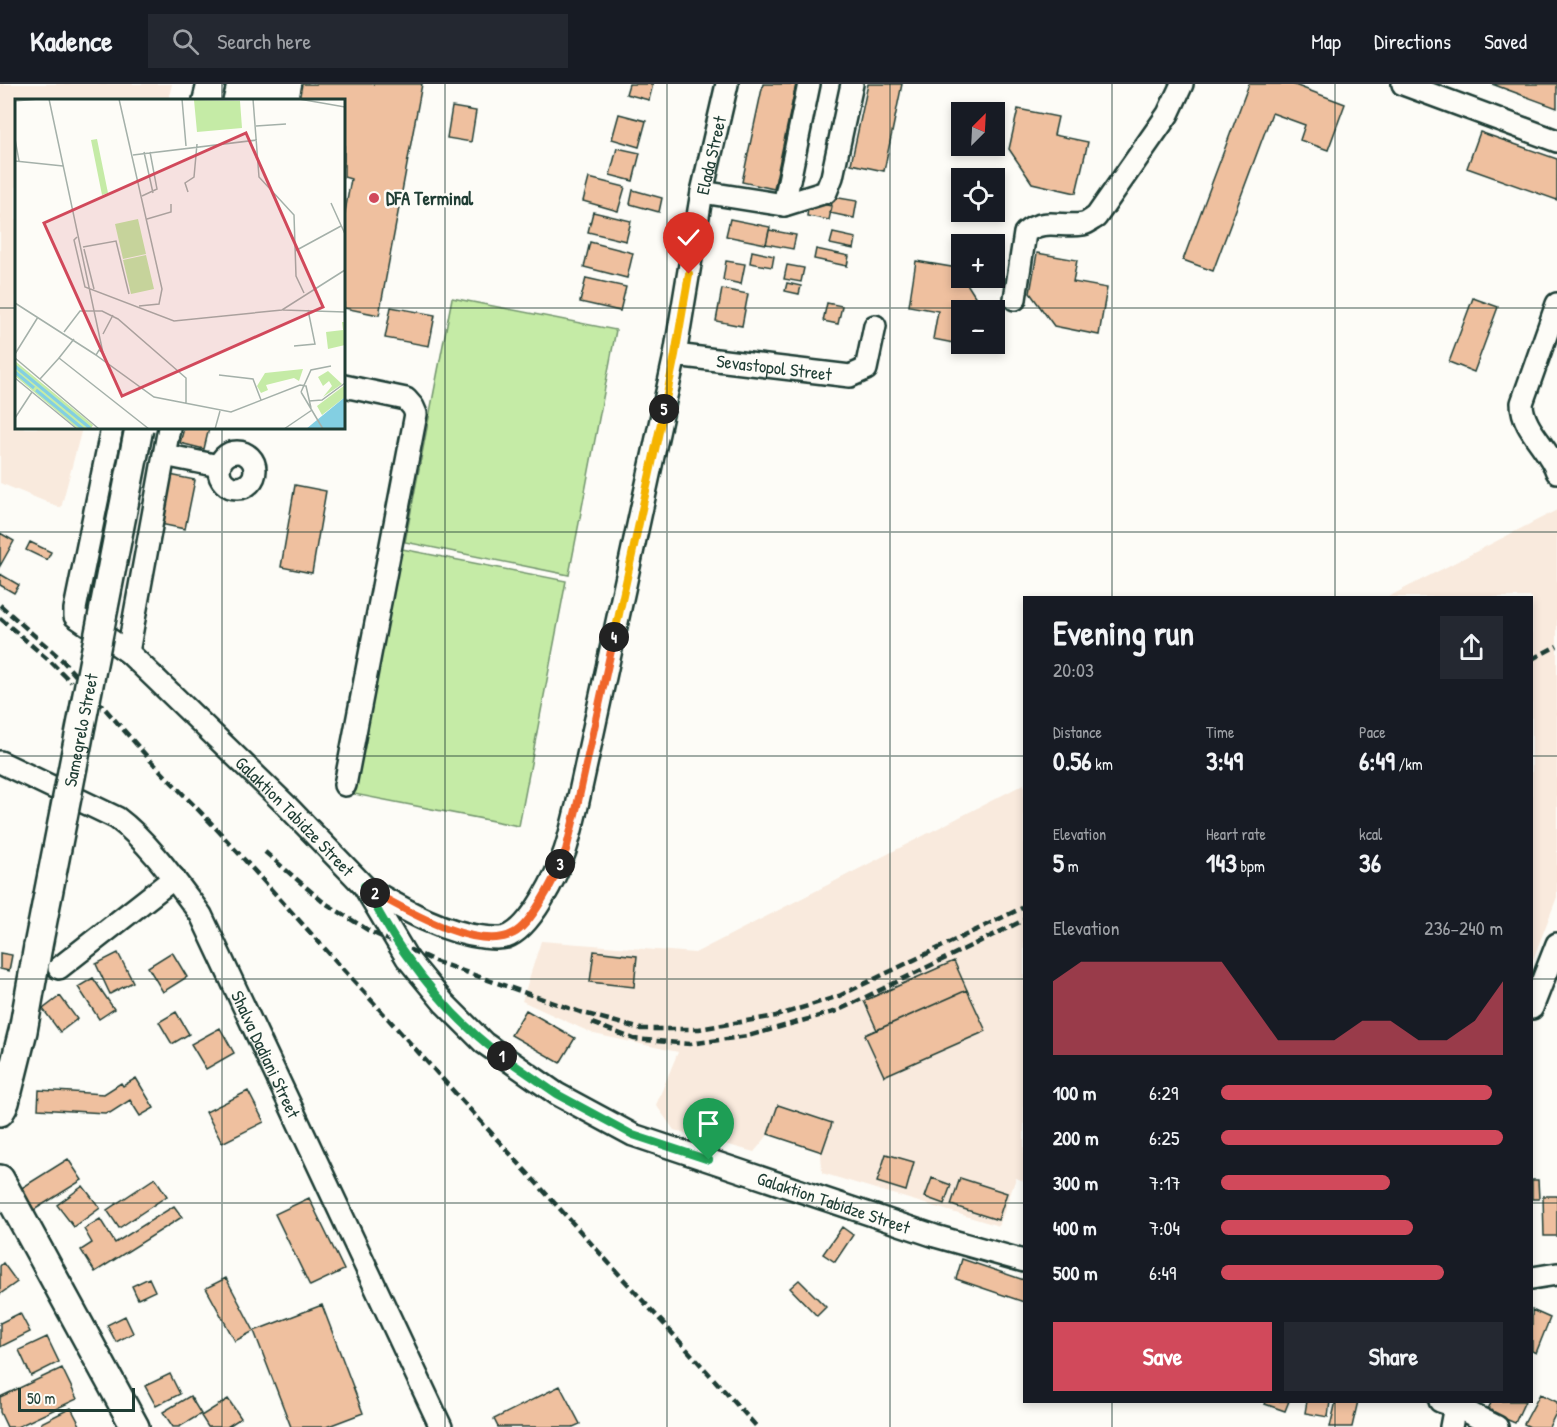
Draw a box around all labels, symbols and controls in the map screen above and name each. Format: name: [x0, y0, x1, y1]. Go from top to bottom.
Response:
search box: [148, 14, 568, 68]
text: Kadence: [30, 22, 112, 60]
icon: search: [169, 25, 202, 58]
text: Search here: [217, 26, 311, 56]
text: Map: [1311, 27, 1341, 56]
text: Directions: [1374, 27, 1451, 56]
text: Saved: [1484, 27, 1527, 56]
inset map: [15, 99, 345, 429]
north arrow: [951, 102, 1005, 156]
map controls: [951, 102, 1005, 354]
street label: Elada Street: [689, 113, 732, 197]
button: locate: [951, 168, 1005, 222]
place label: DFA Terminal: [386, 186, 474, 211]
marker: DFA Terminal: [367, 191, 381, 205]
pin: [663, 212, 714, 274]
icon: check: [672, 221, 705, 254]
button: +: [951, 234, 1005, 288]
button: −: [951, 300, 1005, 354]
street label: Sevastopol Street: [715, 348, 834, 386]
pin: 5: [649, 394, 679, 424]
text: 5: [661, 398, 667, 420]
text: Evening run: [1053, 611, 1194, 655]
button: share: [1440, 616, 1503, 679]
pin: 4: [599, 622, 629, 652]
text: 4: [611, 626, 617, 648]
text: 20:03: [1053, 656, 1094, 683]
street label: Samegrelo Street: [57, 670, 104, 789]
text: Distance: [1053, 721, 1102, 743]
text: Time: [1206, 721, 1234, 743]
text: Pace: [1359, 721, 1386, 743]
text: 0.56: [1053, 743, 1092, 778]
text: 3:49: [1206, 743, 1243, 778]
text: 6:49: [1359, 743, 1395, 778]
street label: Galaktion Tabidze Street: [230, 750, 361, 882]
text: km: [1092, 753, 1113, 775]
text: /km: [1395, 753, 1423, 775]
text: Elevation: [1053, 823, 1106, 845]
text: Heart rate: [1206, 823, 1266, 845]
text: kcal: [1359, 823, 1382, 845]
text: 5: [1053, 845, 1064, 880]
text: 143: [1206, 845, 1237, 880]
text: 36: [1359, 845, 1381, 880]
pin: 3: [545, 849, 575, 879]
text: 3: [556, 853, 564, 875]
text: m: [1064, 855, 1079, 877]
text: bpm: [1237, 855, 1265, 877]
pin: 2: [360, 878, 390, 908]
text: 2: [371, 882, 379, 904]
text: Elevation: [1053, 914, 1119, 941]
text: 236–240 m: [1424, 914, 1503, 941]
street label: Shalva Dadiani Street: [226, 986, 307, 1123]
pin: 1: [487, 1041, 517, 1071]
text: 1: [499, 1045, 505, 1067]
text: 100 m: [1053, 1079, 1096, 1106]
text: 6:29: [1149, 1079, 1178, 1106]
pin: [683, 1098, 734, 1160]
icon: arrive: [692, 1107, 725, 1140]
text: 200 m: [1053, 1124, 1098, 1151]
text: 6:25: [1149, 1124, 1179, 1151]
street label: Galaktion Tabidze Street: [754, 1165, 914, 1240]
text: 300 m: [1053, 1169, 1098, 1196]
text: 7:17: [1149, 1169, 1181, 1196]
text: 400 m: [1053, 1214, 1097, 1241]
text: 7:04: [1149, 1214, 1180, 1241]
text: 500 m: [1053, 1259, 1098, 1286]
text: 6:49: [1149, 1259, 1176, 1286]
button: Save: [1053, 1322, 1272, 1391]
button: Share: [1284, 1322, 1503, 1391]
scale bar: [18, 1385, 135, 1412]
text: 50 m: [27, 1387, 56, 1409]

